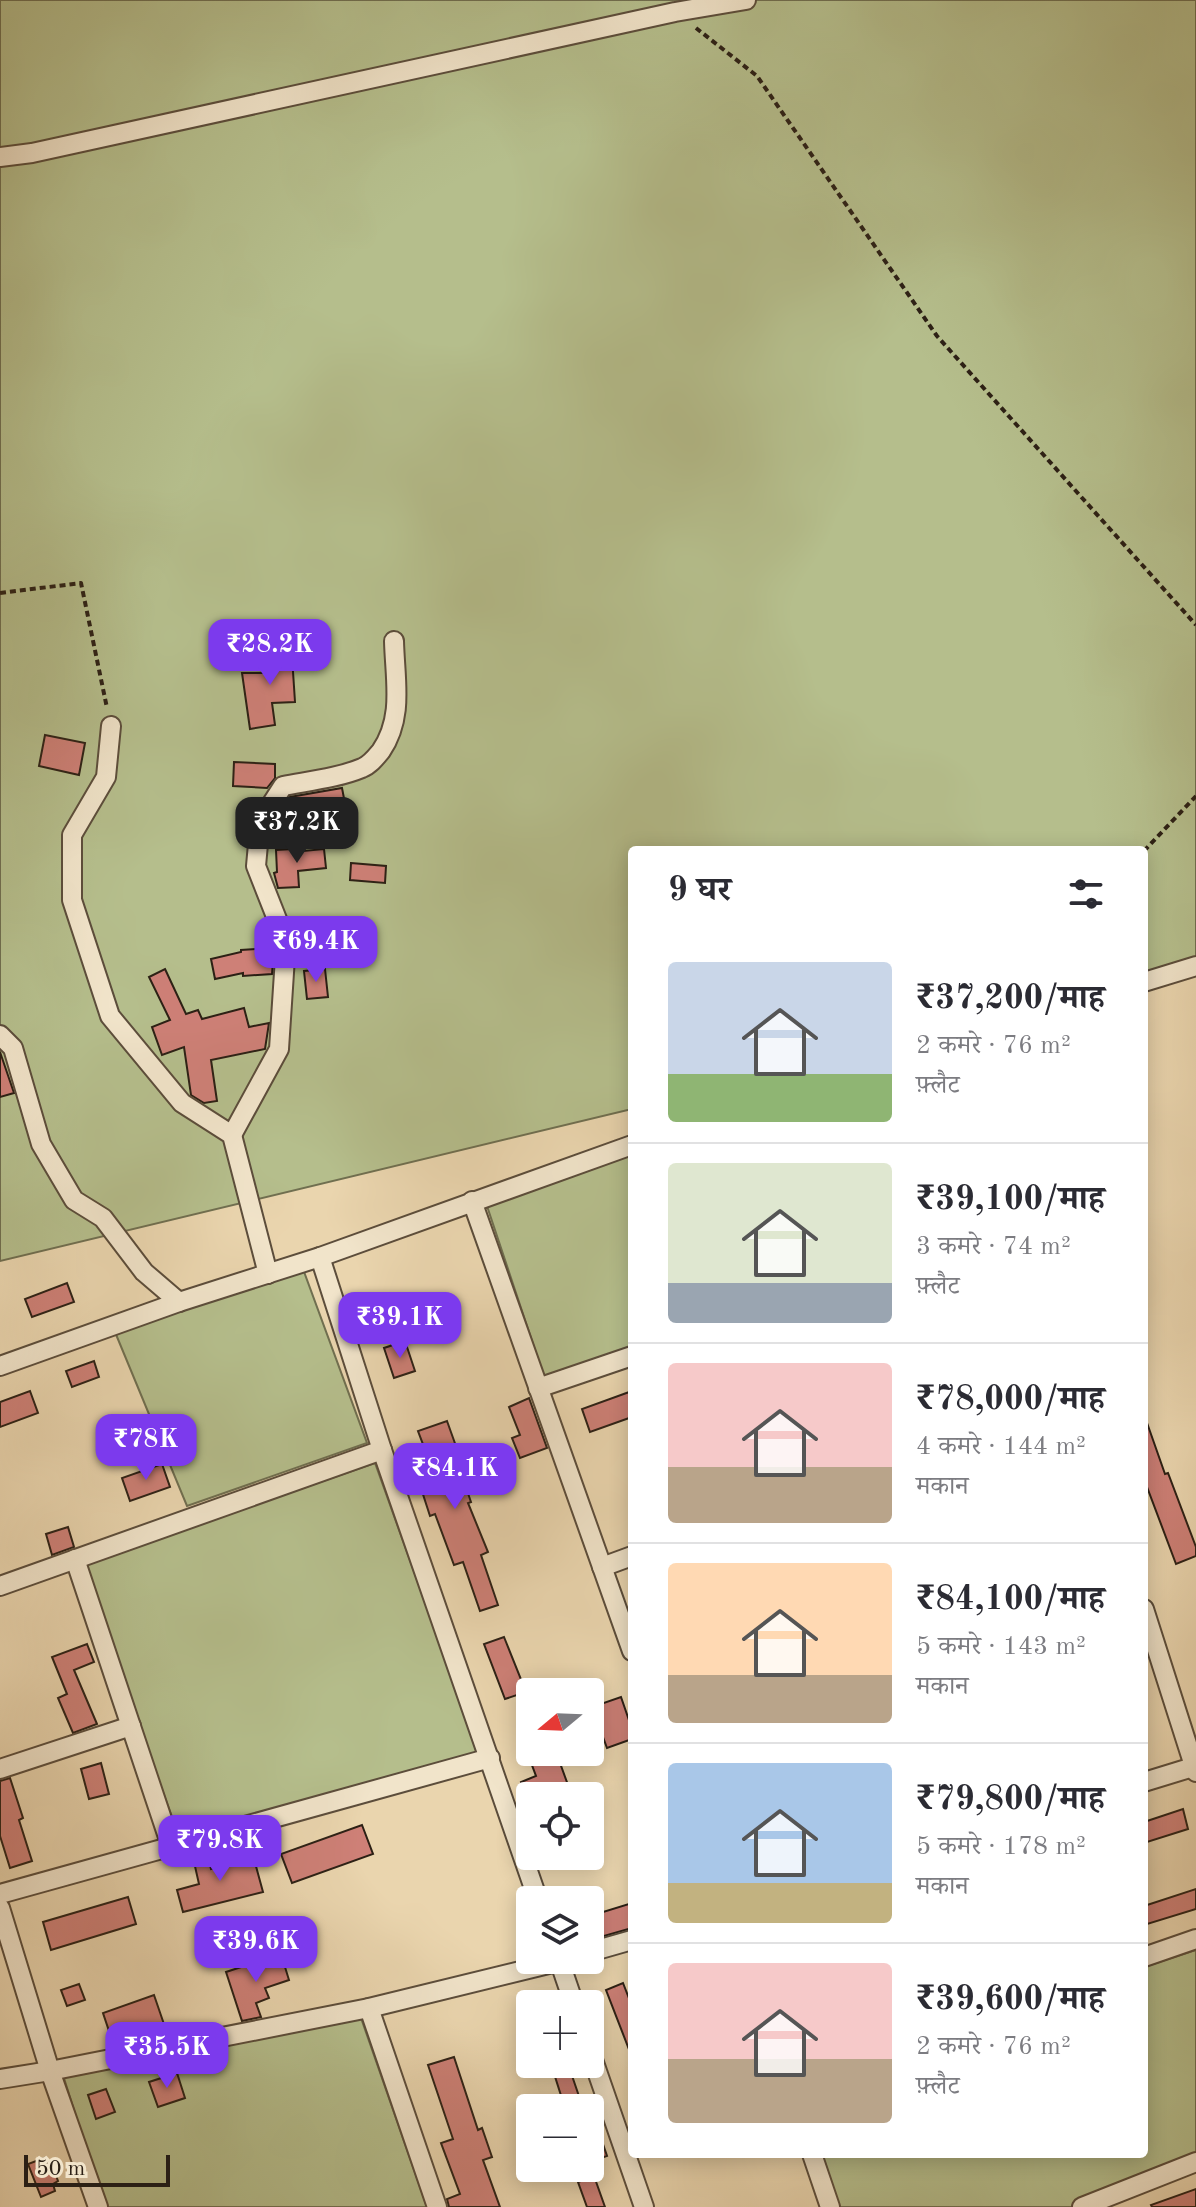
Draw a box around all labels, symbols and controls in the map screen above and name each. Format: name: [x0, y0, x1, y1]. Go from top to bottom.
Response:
pin: ₹28.2K: [205, 619, 335, 687]
text: ₹28.2K: [226, 632, 314, 658]
pin: ₹37.2K: [232, 797, 362, 865]
text: ₹37.2K: [253, 810, 341, 836]
icon: filters: [1064, 872, 1108, 916]
text: 9 घर: [668, 874, 731, 908]
pin: ₹69.4K: [251, 916, 381, 984]
text: ₹69.4K: [272, 929, 360, 955]
text: ₹37,200/माह: [916, 982, 1105, 1016]
icon: home: [732, 994, 828, 1090]
text: 2 कमरे · 76 m²: [916, 1033, 1071, 1059]
text: फ़्लैट: [916, 1073, 959, 1099]
text: ₹39,100/माह: [916, 1183, 1105, 1217]
icon: home: [732, 1195, 828, 1291]
text: 3 कमरे · 74 m²: [916, 1234, 1071, 1260]
text: फ़्लैट: [916, 1274, 959, 1300]
pin: ₹39.1K: [335, 1292, 465, 1360]
text: ₹39.1K: [356, 1305, 444, 1331]
text: ₹78,000/माह: [916, 1383, 1105, 1417]
icon: home: [732, 1395, 828, 1491]
pin: ₹78K: [99, 1414, 193, 1482]
text: ₹78K: [114, 1427, 178, 1453]
text: 4 कमरे · 144 m²: [916, 1434, 1086, 1460]
pin: ₹84.1K: [390, 1443, 520, 1511]
text: ₹84.1K: [411, 1456, 499, 1482]
text: मकान: [916, 1474, 969, 1500]
text: ₹84,100/माह: [916, 1583, 1105, 1617]
icon: home: [732, 1595, 828, 1691]
text: 5 कमरे · 143 m²: [916, 1634, 1086, 1660]
text: मकान: [916, 1674, 969, 1700]
north arrow: [516, 1678, 604, 1766]
map controls: [516, 1678, 604, 2182]
button: locate: [516, 1782, 604, 1870]
text: ₹79,800/माह: [916, 1783, 1105, 1817]
icon: home: [732, 1795, 828, 1891]
pin: ₹79.8K: [155, 1815, 285, 1883]
text: ₹79.8K: [176, 1828, 264, 1854]
text: 5 कमरे · 178 m²: [916, 1834, 1086, 1860]
text: मकान: [916, 1874, 969, 1900]
button: layers: [516, 1886, 604, 1974]
pin: ₹39.6K: [191, 1916, 321, 1984]
text: ₹39.6K: [212, 1929, 300, 1955]
text: ₹39,600/माह: [916, 1983, 1105, 2017]
button: +: [516, 1990, 604, 2078]
icon: home: [732, 1995, 828, 2091]
pin: ₹35.5K: [102, 2022, 232, 2090]
text: 2 कमरे · 76 m²: [916, 2034, 1071, 2060]
text: ₹35.5K: [123, 2035, 211, 2061]
text: फ़्लैट: [916, 2074, 959, 2100]
button: −: [516, 2094, 604, 2182]
scale bar: [24, 2151, 170, 2187]
text: 50 m: [36, 2158, 85, 2180]

